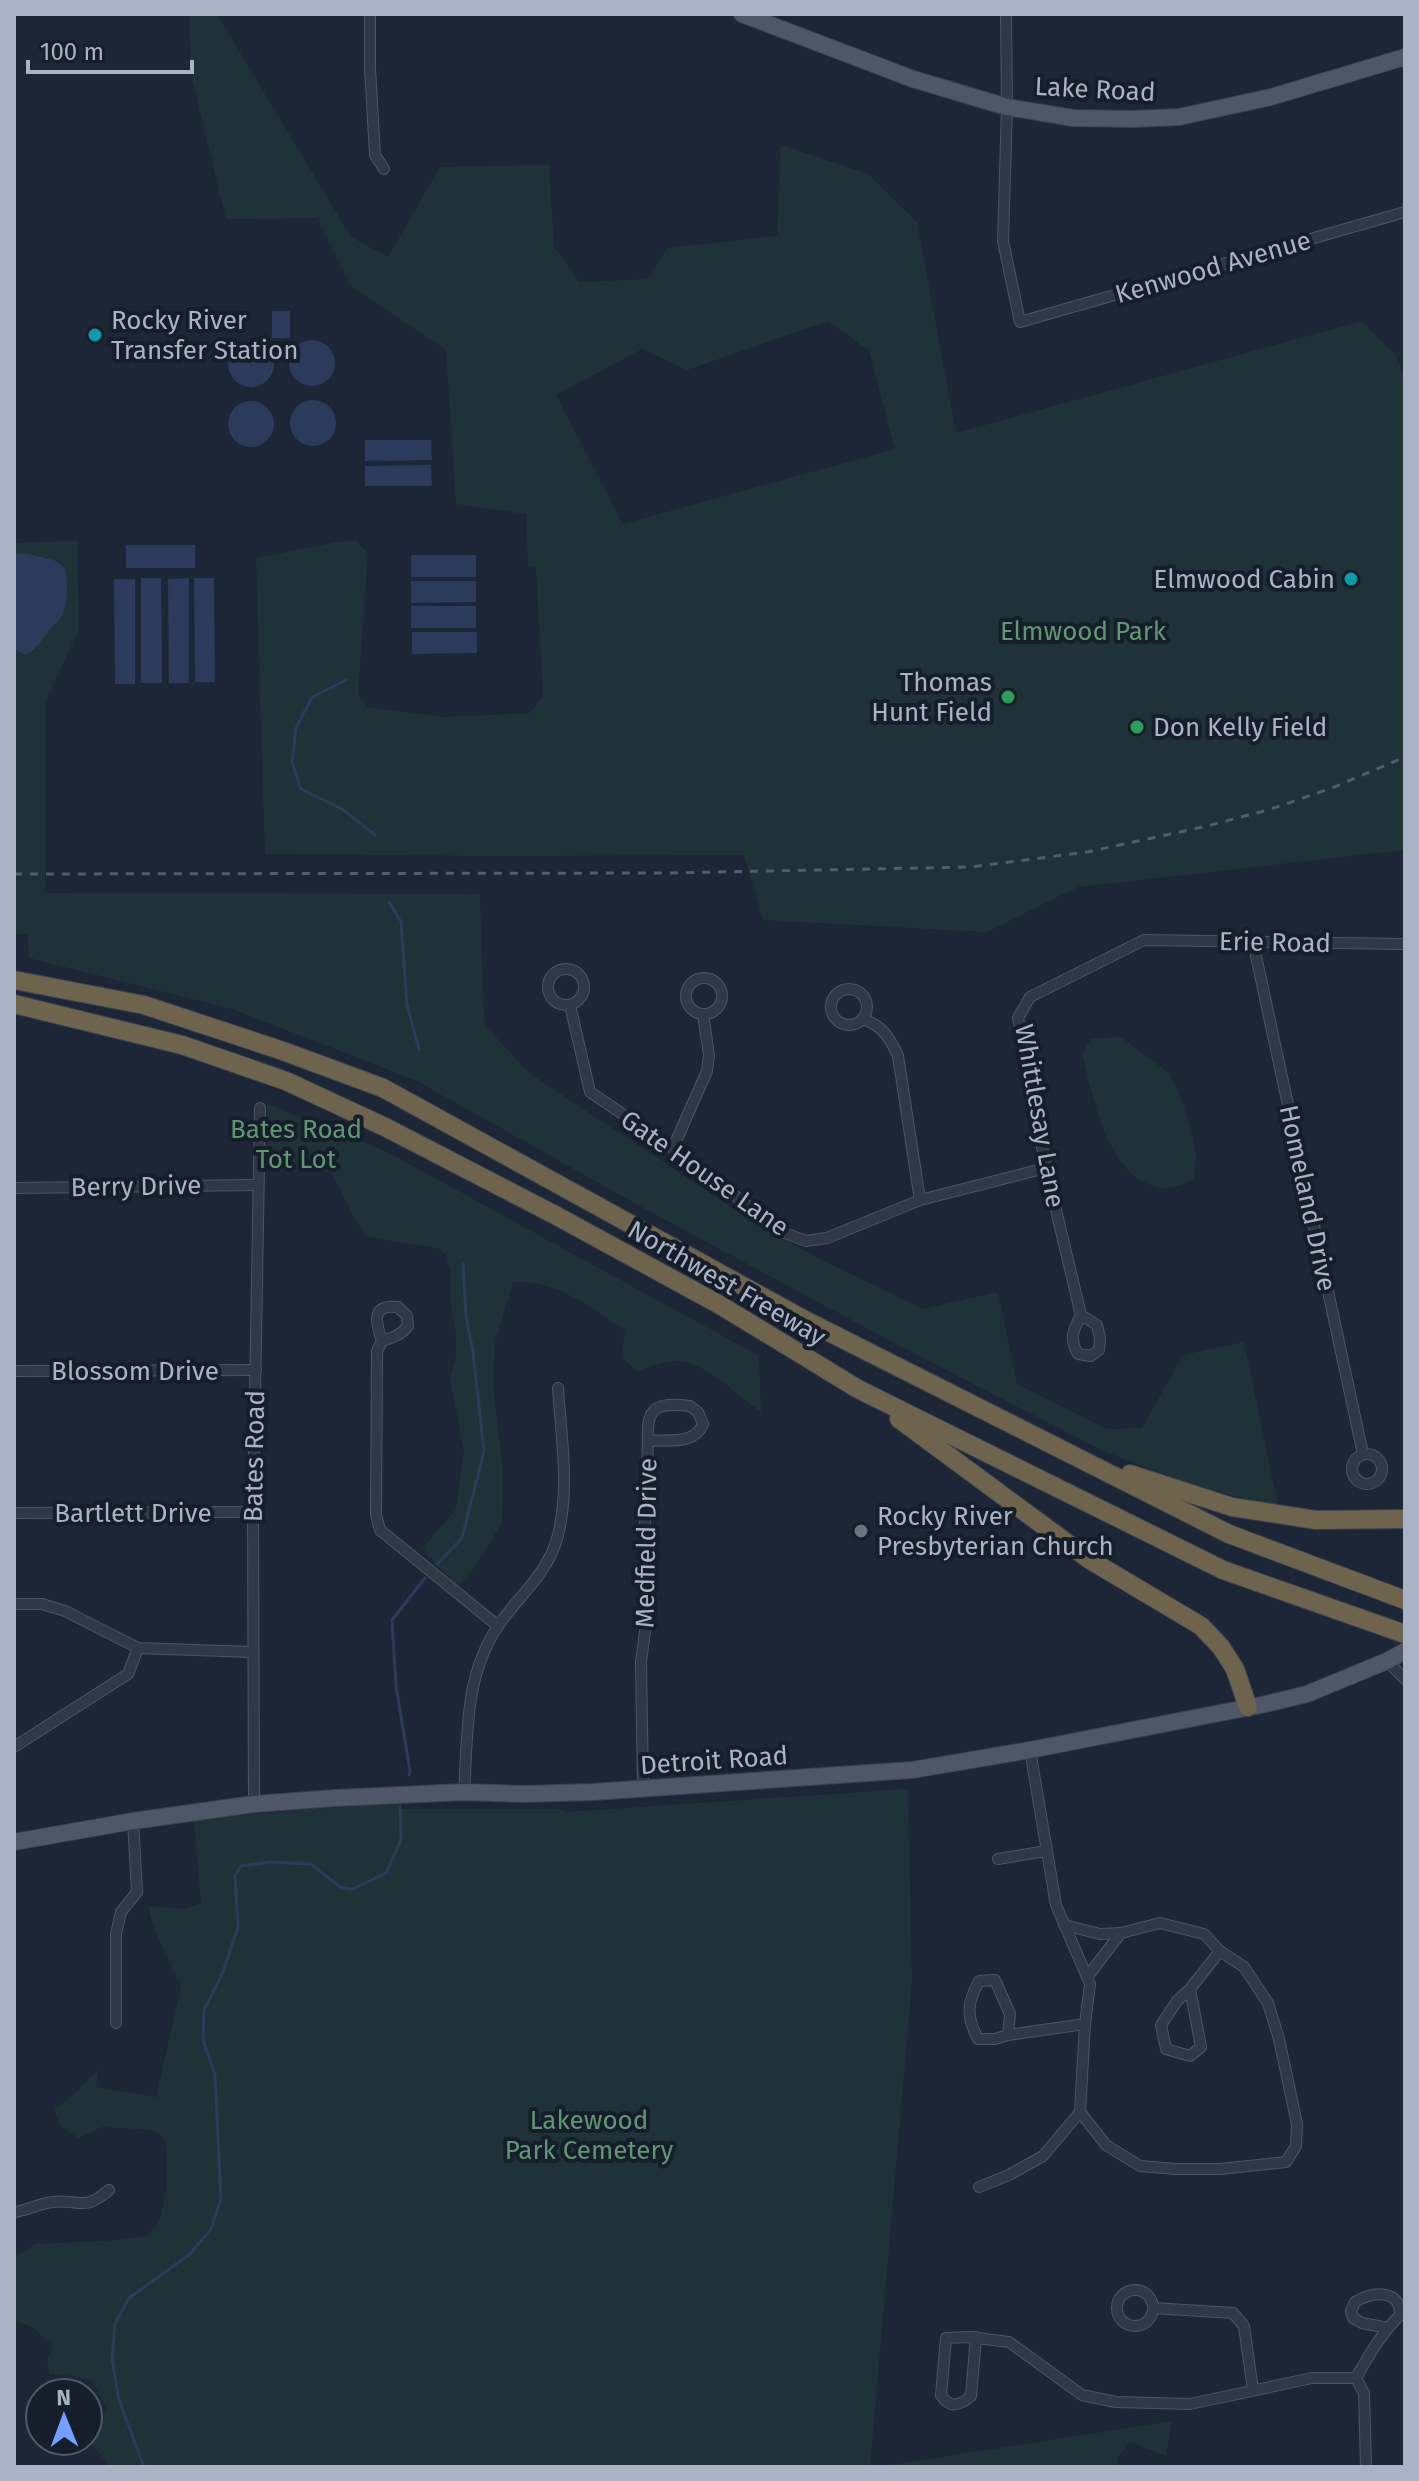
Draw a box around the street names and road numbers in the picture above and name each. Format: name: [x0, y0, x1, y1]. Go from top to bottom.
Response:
street label: Lake Road: [1034, 71, 1156, 108]
street label: Kenwood Avenue: [1112, 225, 1315, 310]
street label: Erie Road: [1219, 926, 1331, 959]
street label: Whittlesay Lane: [1008, 1022, 1071, 1210]
street label: Homeland Drive: [1273, 1102, 1342, 1294]
street label: Gate House Lane: [615, 1104, 795, 1243]
street label: Berry Drive: [70, 1170, 202, 1203]
street label: Northwest Freeway: [622, 1214, 831, 1353]
street label: Blossom Drive: [51, 1356, 219, 1387]
street label: Bates Road: [238, 1390, 271, 1522]
street label: Medfield Drive: [630, 1458, 663, 1628]
street label: Bartlett Drive: [54, 1498, 212, 1529]
street label: Detroit Road: [639, 1740, 789, 1781]

